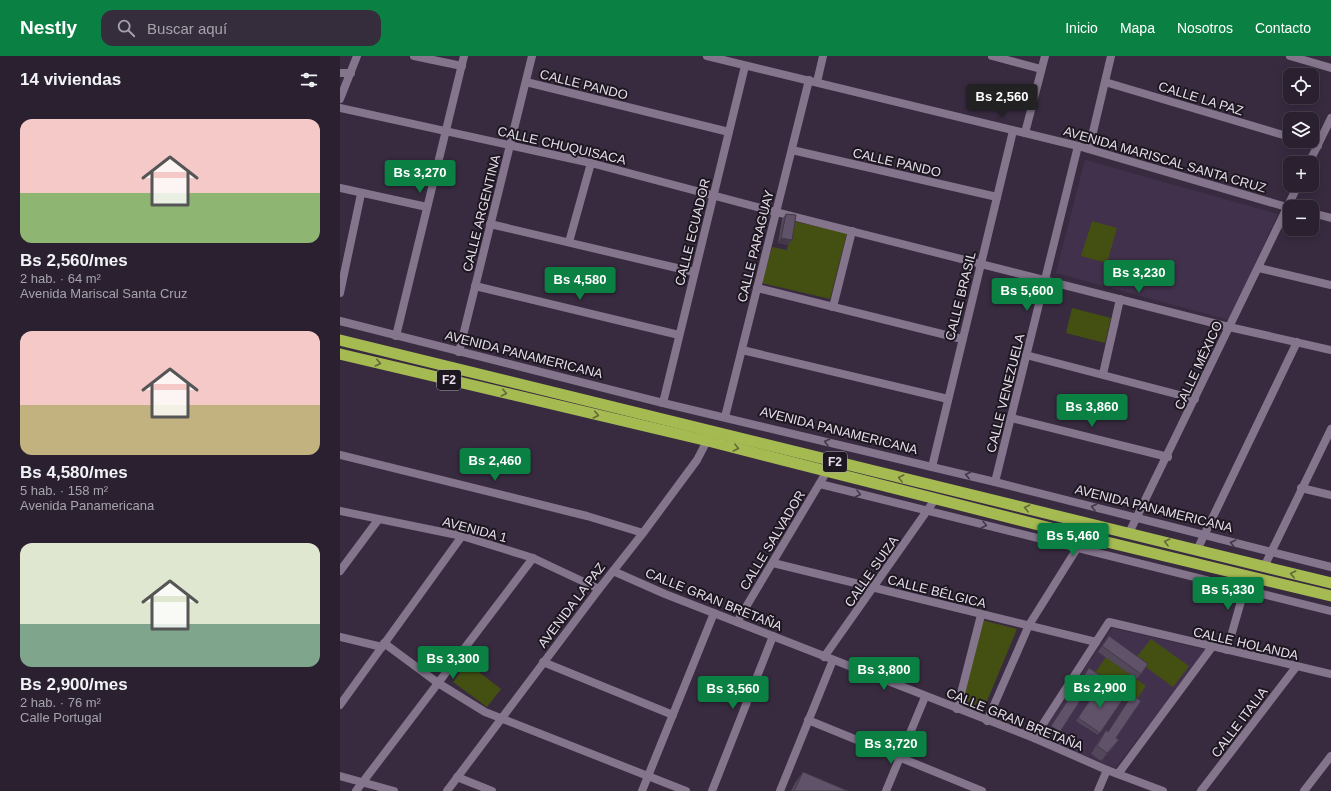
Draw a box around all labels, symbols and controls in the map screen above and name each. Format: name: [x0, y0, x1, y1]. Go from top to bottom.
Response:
search box: [101, 10, 381, 46]
text: Nestly: [20, 17, 77, 38]
icon: search: [115, 17, 137, 39]
text: Buscar aquí: [147, 20, 227, 37]
text: Inicio: [1065, 20, 1098, 36]
text: Mapa: [1120, 20, 1155, 36]
text: Nosotros: [1177, 20, 1233, 36]
text: Contacto: [1255, 20, 1311, 36]
street label: CALLE PANDO: [538, 66, 629, 103]
map controls: [1283, 68, 1319, 236]
button: locate: [1283, 68, 1319, 104]
icon: filters: [298, 69, 320, 91]
text: 14 viviendas: [20, 70, 121, 89]
street label: CALLE LA PAZ: [1157, 78, 1245, 119]
pin: Bs 2,560: [961, 84, 1043, 118]
text: Bs 2,560: [976, 89, 1028, 104]
button: layers: [1283, 112, 1319, 148]
street label: CALLE CHUQUISACA: [496, 123, 628, 168]
street label: AVENIDA MARISCAL SANTA CRUZ: [1062, 123, 1268, 196]
icon: home: [134, 145, 206, 217]
street label: CALLE PANDO: [851, 145, 942, 180]
street label: CALLE ARGENTINA: [460, 153, 503, 273]
button: +: [1283, 156, 1319, 192]
pin: Bs 3,270: [379, 160, 461, 194]
text: Bs 3,270: [394, 165, 446, 180]
street label: CALLE ECUADOR: [672, 177, 713, 287]
street label: CALLE PARAGUAY: [734, 188, 777, 304]
button: −: [1283, 200, 1319, 236]
street label: CALLE BRASIL: [942, 250, 979, 342]
text: Bs 2,560/mes: [20, 251, 128, 270]
pin: Bs 3,230: [1098, 260, 1180, 294]
text: Bs 3,230: [1113, 265, 1165, 280]
pin: Bs 4,580: [539, 267, 621, 301]
text: 2 hab. · 64 m²: [20, 271, 101, 286]
text: Bs 4,580: [554, 272, 606, 287]
pin: Bs 5,600: [986, 278, 1068, 312]
text: Bs 5,600: [1001, 283, 1053, 298]
text: Avenida Mariscal Santa Cruz: [20, 286, 187, 301]
street label: CALLE MÉXICO: [1171, 318, 1226, 412]
street label: AVENIDA PANAMERICANA: [443, 328, 605, 381]
street label: CALLE VENEZUELA: [983, 332, 1028, 454]
icon: home: [134, 357, 206, 429]
one-way arrow: [374, 358, 381, 367]
road number: F2: [437, 370, 461, 390]
one-way arrow: [501, 389, 508, 397]
pin: Bs 3,860: [1051, 394, 1133, 428]
text: Bs 3,860: [1066, 399, 1118, 414]
street label: AVENIDA PANAMERICANA: [758, 404, 920, 457]
one-way arrow: [592, 410, 599, 419]
one-way arrow: [824, 438, 831, 446]
one-way arrow: [732, 443, 739, 452]
pin: Bs 2,460: [454, 448, 536, 482]
road number: F2: [823, 452, 847, 472]
text: Bs 2,460: [469, 453, 521, 468]
text: Bs 4,580/mes: [20, 463, 128, 482]
one-way arrow: [964, 472, 971, 480]
one-way arrow: [897, 474, 904, 483]
street label: AVENIDA PANAMERICANA: [1073, 482, 1235, 535]
text: 5 hab. · 158 m²: [20, 483, 108, 498]
street label: CALLE SALVADOR: [737, 488, 808, 593]
one-way arrow: [855, 489, 861, 497]
text: Avenida Panamericana: [20, 498, 154, 513]
one-way arrow: [1090, 504, 1097, 512]
one-way arrow: [1024, 505, 1030, 513]
street label: AVENIDA 1: [441, 514, 509, 545]
one-way arrow: [981, 520, 987, 528]
pin: Bs 5,460: [1032, 523, 1114, 557]
text: Bs 5,460: [1047, 528, 1099, 543]
street label: CALLE SUIZA: [841, 533, 902, 610]
one-way arrow: [1164, 539, 1170, 547]
one-way arrow: [1230, 539, 1237, 548]
street label: AVENIDA LA PAZ: [535, 560, 608, 651]
street label: CALLE GRAN BRETAÑA: [643, 565, 785, 634]
icon: home: [134, 569, 206, 641]
one-way arrow: [1290, 570, 1296, 578]
street label: CALLE BÉLGICA: [886, 572, 988, 611]
pin: Bs 5,330: [1187, 577, 1269, 611]
text: Bs 5,330: [1202, 582, 1254, 597]
street label: CALLE HOLANDA: [1192, 624, 1300, 663]
pin: Bs 3,300: [412, 646, 494, 680]
text: Bs 3,300: [427, 651, 479, 666]
pin: Bs 3,800: [843, 657, 925, 691]
text: Bs 3,800: [858, 662, 910, 677]
text: Bs 2,900/mes: [20, 675, 128, 694]
pin: Bs 2,900: [1059, 675, 1141, 709]
pin: Bs 3,560: [692, 676, 774, 710]
text: Bs 2,900: [1074, 680, 1126, 695]
text: Bs 3,560: [707, 681, 759, 696]
street label: CALLE ITALIA: [1208, 684, 1271, 760]
street label: CALLE GRAN BRETAÑA: [944, 685, 1086, 754]
text: 2 hab. · 76 m²: [20, 695, 101, 710]
text: Calle Portugal: [20, 710, 102, 725]
pin: Bs 3,720: [850, 731, 932, 765]
text: Bs 3,720: [865, 736, 917, 751]

